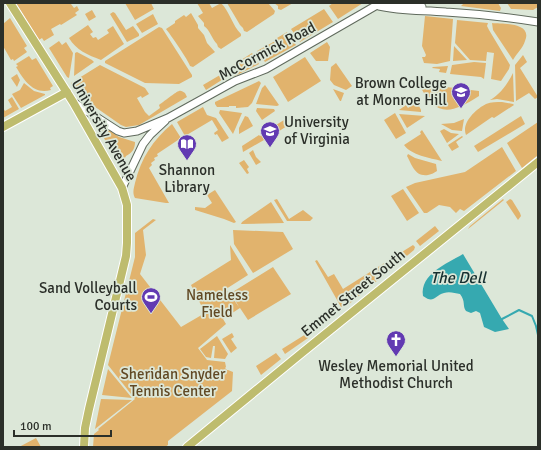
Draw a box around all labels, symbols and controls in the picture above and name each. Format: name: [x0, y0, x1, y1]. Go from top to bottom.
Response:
street label: McCormick Road: [215, 18, 319, 84]
place label: Brown College at Monroe Hill: [355, 74, 447, 109]
street label: University Avenue: [67, 76, 141, 184]
school or university icon: Brown College at Monroe Hill: [450, 81, 472, 109]
place label: University of Virginia: [284, 113, 350, 148]
school or university icon: University of Virginia: [259, 120, 281, 148]
library icon: Shannon Library: [176, 133, 198, 161]
place label: Shannon Library: [159, 161, 215, 196]
street label: Emmet Street South: [297, 246, 409, 340]
water label: The Dell: [430, 268, 487, 288]
place label: Sand Volleyball Courts: [39, 279, 137, 314]
sports icon: Sand Volleyball Courts: [140, 286, 162, 314]
park label: Nameless Field: [186, 286, 249, 321]
church icon: Wesley Memorial United Methodist Church: [385, 329, 407, 357]
place label: Wesley Memorial United Methodist Church: [318, 357, 474, 392]
park label: Sheridan Snyder Tennis Center: [120, 365, 226, 400]
scale bar: [14, 412, 111, 438]
text: 100 m: [20, 419, 52, 434]

